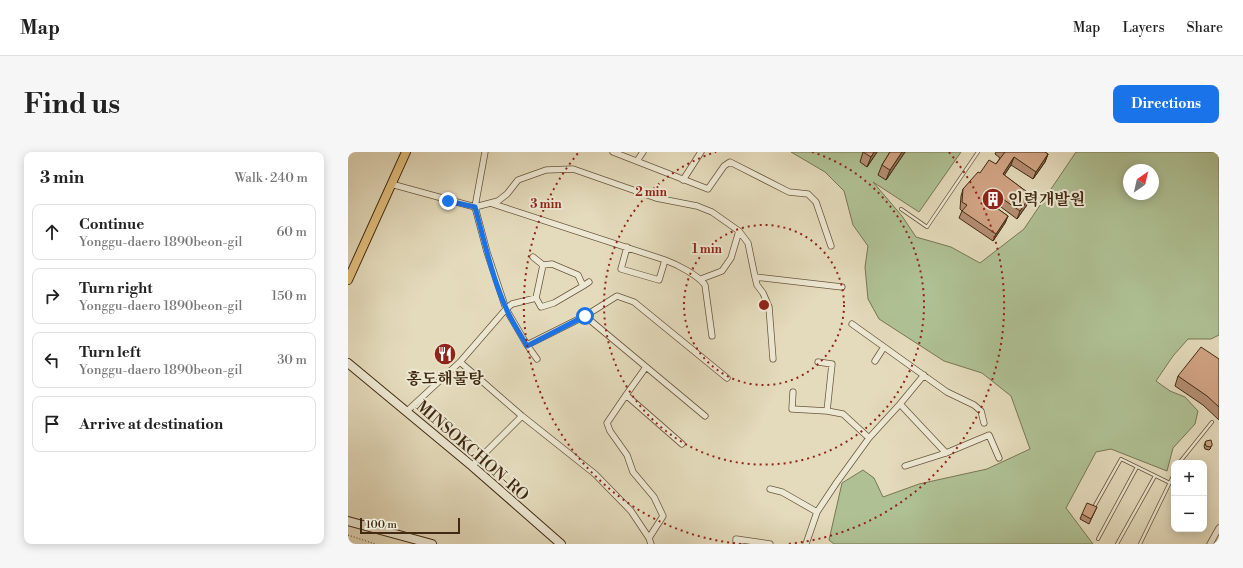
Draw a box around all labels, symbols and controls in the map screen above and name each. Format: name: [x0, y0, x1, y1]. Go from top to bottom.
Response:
text: Map: [20, 16, 60, 40]
text: Map: [1073, 19, 1100, 37]
text: Layers: [1122, 19, 1165, 37]
text: Share: [1187, 19, 1223, 37]
button: Directions: [1113, 85, 1219, 123]
text: Find us: [24, 87, 120, 122]
north arrow: [1123, 164, 1159, 200]
text: 3 min: [40, 167, 84, 189]
text: Walk · 240 m: [234, 170, 308, 186]
text: 2 min: [635, 185, 667, 200]
building icon: 인력개발원: [980, 186, 1006, 212]
place label: 인력개발원: [1008, 190, 1085, 210]
route end: [439, 192, 457, 210]
text: 3 min: [530, 197, 562, 212]
text: Continue: [79, 215, 144, 234]
icon: ahead: [41, 221, 63, 243]
text: 60 m: [276, 224, 307, 240]
text: Yonggu-daero 1890beon-gil: [79, 234, 242, 250]
text: 1 min: [692, 242, 723, 257]
text: Turn right: [79, 279, 153, 298]
icon: right: [41, 285, 63, 307]
text: 150 m: [272, 288, 307, 304]
text: Yonggu-daero 1890beon-gil: [79, 298, 242, 314]
centre of rings: [757, 298, 771, 312]
route start: [576, 307, 594, 325]
restaurant icon: 홍도해물탕: [432, 341, 458, 367]
text: Turn left: [79, 343, 141, 362]
icon: left: [41, 349, 63, 371]
text: 30 m: [277, 352, 307, 368]
text: Yonggu-daero 1890beon-gil: [79, 362, 242, 378]
place label: 홍도해물탕: [406, 369, 484, 389]
street label: MINSOKCHON-RO: [412, 396, 533, 505]
icon: arrive: [41, 413, 63, 435]
text: Arrive at destination: [79, 415, 223, 434]
map controls: [1171, 460, 1207, 532]
button: +: [1171, 460, 1207, 496]
button: −: [1171, 496, 1207, 532]
scale bar: [360, 516, 460, 535]
text: 100 m: [366, 518, 397, 532]

